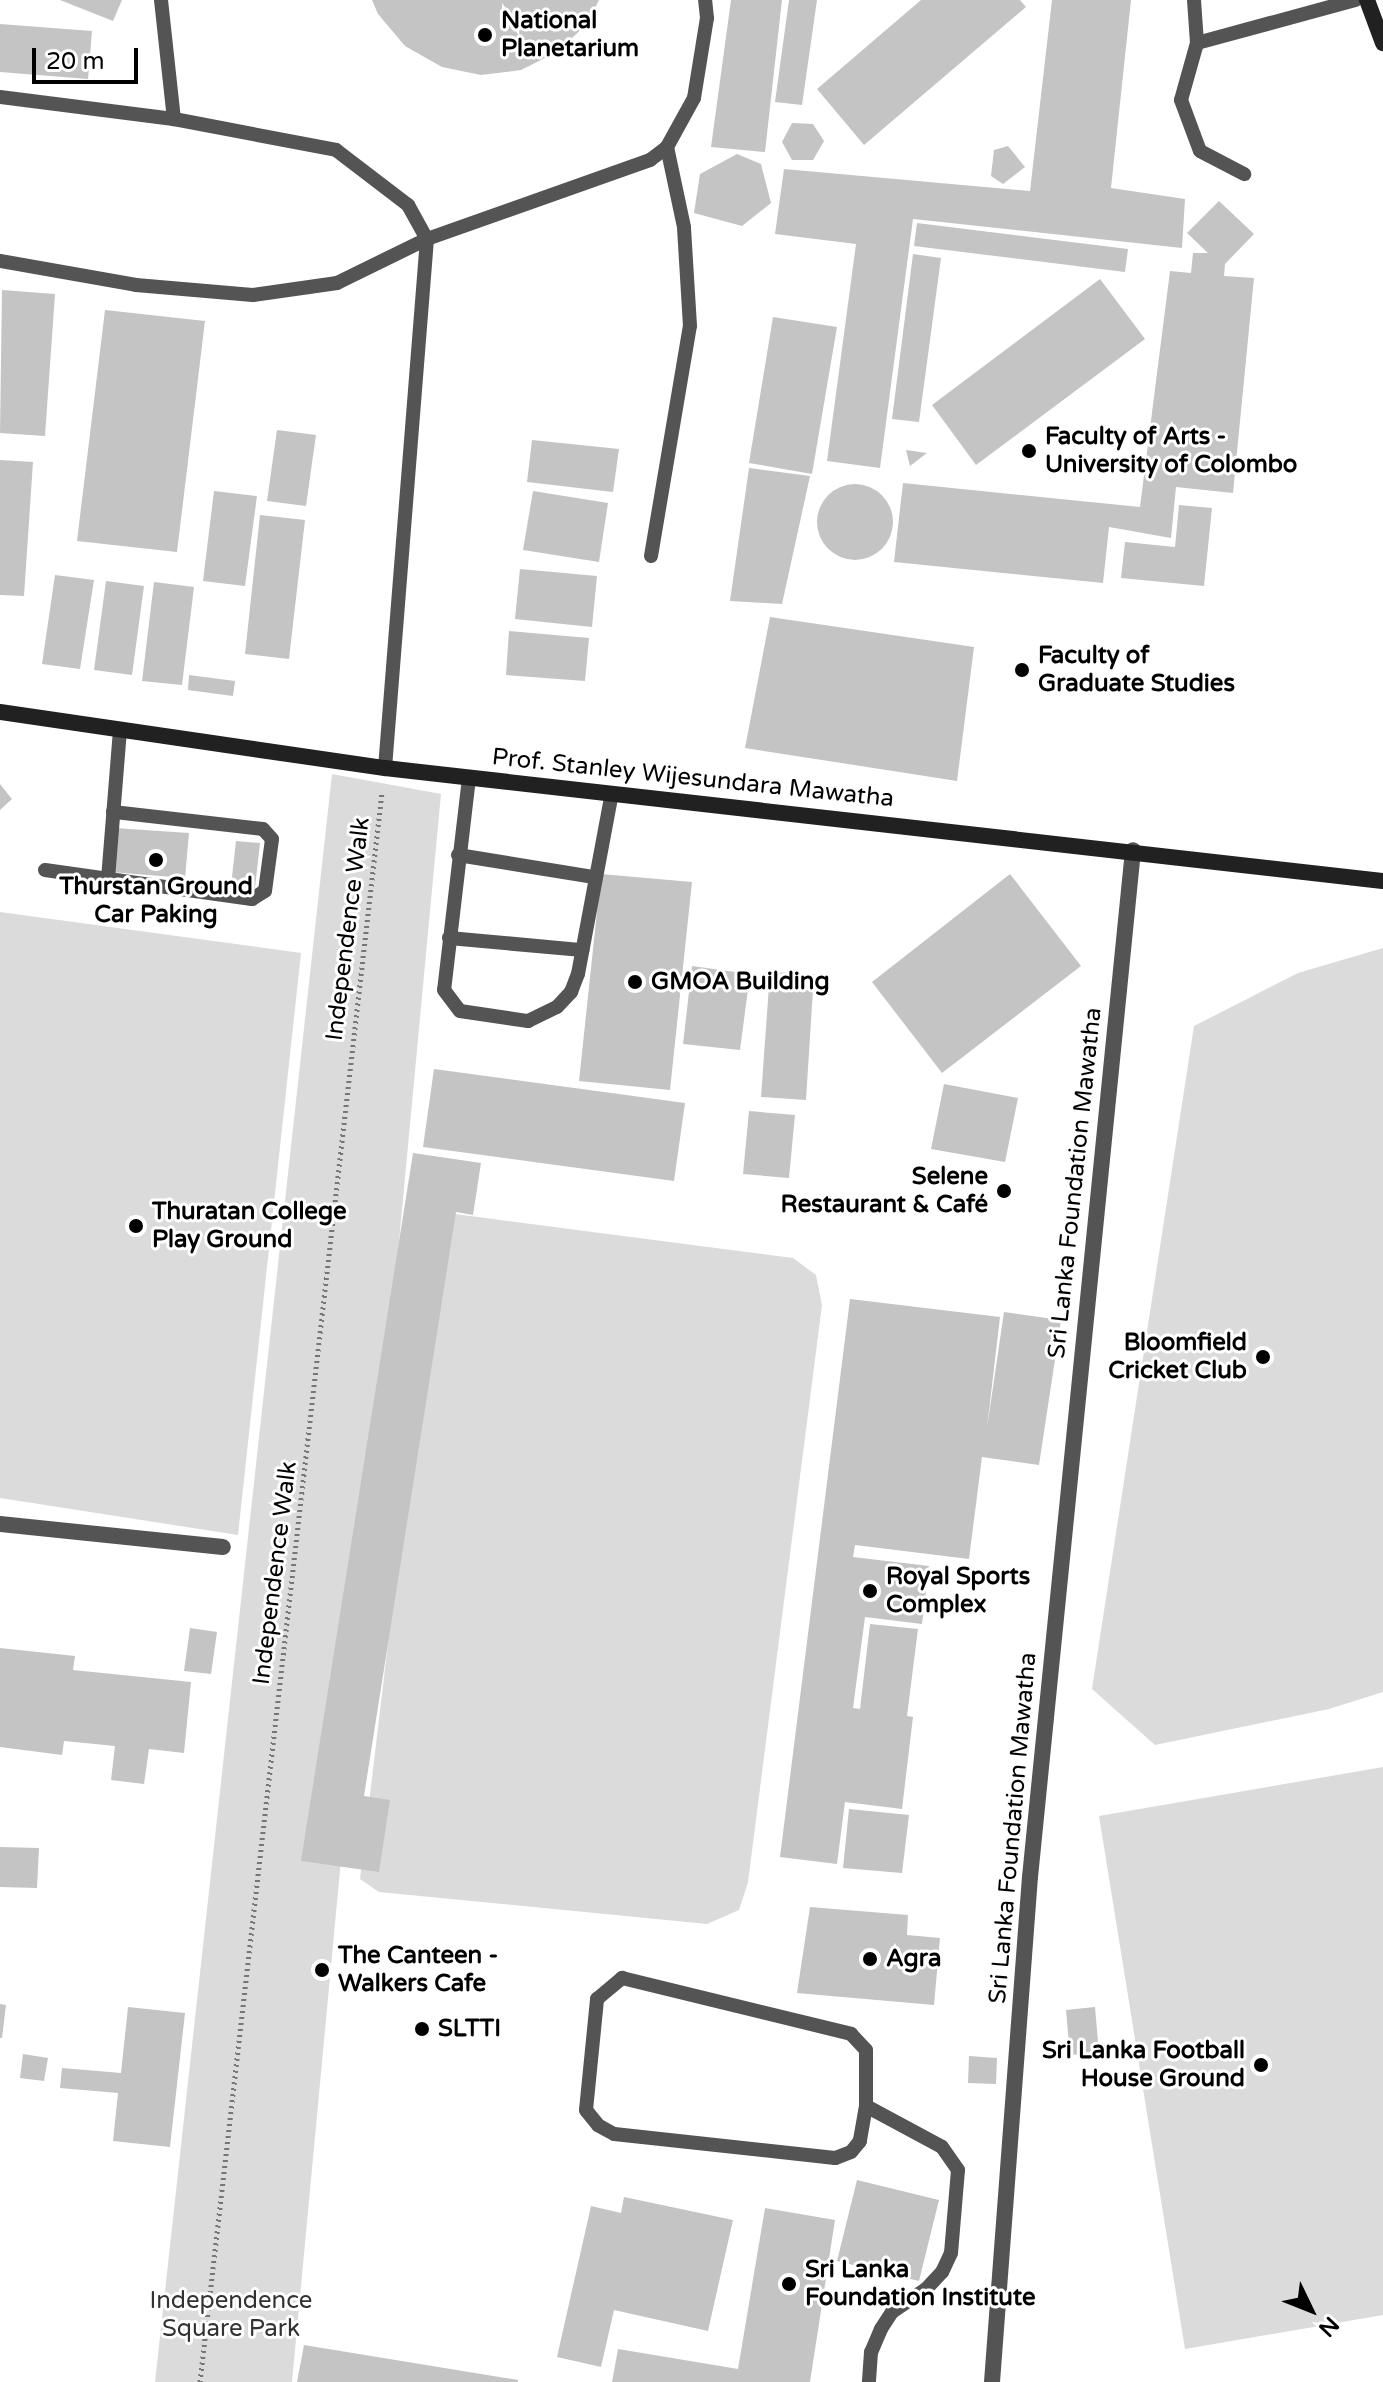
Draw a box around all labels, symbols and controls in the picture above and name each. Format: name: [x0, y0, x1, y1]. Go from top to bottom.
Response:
place label: National Planetarium: [501, 7, 639, 63]
marker: National Planetarium: [476, 26, 494, 44]
scale bar: [36, 32, 142, 82]
text: 20 m: [46, 47, 104, 76]
place label: Faculty of Arts - University of Colombo: [1045, 423, 1297, 479]
marker: Faculty of Arts - University of Colombo: [1020, 442, 1038, 460]
place label: Faculty of Graduate Studies: [1038, 642, 1235, 698]
marker: Faculty of Graduate Studies: [1013, 661, 1031, 679]
street label: Prof. Stanley Wijesundara Mawatha: [491, 743, 895, 813]
street label: Independence Walk: [320, 816, 376, 1042]
marker: Thurstan Ground Car Paking: [147, 851, 165, 869]
place label: Thurstan Ground Car Paking: [59, 873, 253, 929]
place label: GMOA Building: [651, 968, 830, 996]
marker: GMOA Building: [626, 973, 644, 991]
street label: Sri Lanka Foundation Mawatha: [1042, 1006, 1108, 1360]
place label: Selene Restaurant & Café: [781, 1163, 988, 1219]
marker: Selene Restaurant & Café: [995, 1182, 1013, 1200]
place label: Thuratan College Play Ground: [152, 1198, 347, 1254]
marker: Thuratan College Play Ground: [127, 1217, 145, 1235]
place label: Bloomfield Cricket Club: [1108, 1329, 1247, 1385]
marker: Bloomfield Cricket Club: [1254, 1348, 1272, 1366]
street label: Independence Walk: [247, 1460, 303, 1686]
place label: Royal Sports Complex: [886, 1563, 1030, 1619]
marker: Royal Sports Complex: [861, 1582, 879, 1600]
street label: Sri Lanka Foundation Mawatha: [983, 1651, 1043, 2005]
place label: The Canteen - Walkers Cafe: [338, 1942, 498, 1998]
place label: Agra: [886, 1945, 941, 1973]
marker: Agra: [861, 1950, 879, 1968]
marker: The Canteen - Walkers Cafe: [313, 1961, 331, 1979]
place label: SLTTI: [438, 2015, 501, 2043]
marker: SLTTI: [413, 2020, 431, 2038]
place label: Sri Lanka Football House Ground: [1042, 2037, 1245, 2093]
marker: Sri Lanka Football House Ground: [1252, 2056, 1270, 2074]
place label: Sri Lanka Foundation Institute: [805, 2256, 1036, 2312]
north arrow: [1271, 2270, 1351, 2350]
marker: Sri Lanka Foundation Institute: [780, 2275, 798, 2293]
park label: Independence Square Park: [150, 2287, 312, 2343]
text: N: [1313, 2311, 1344, 2342]

